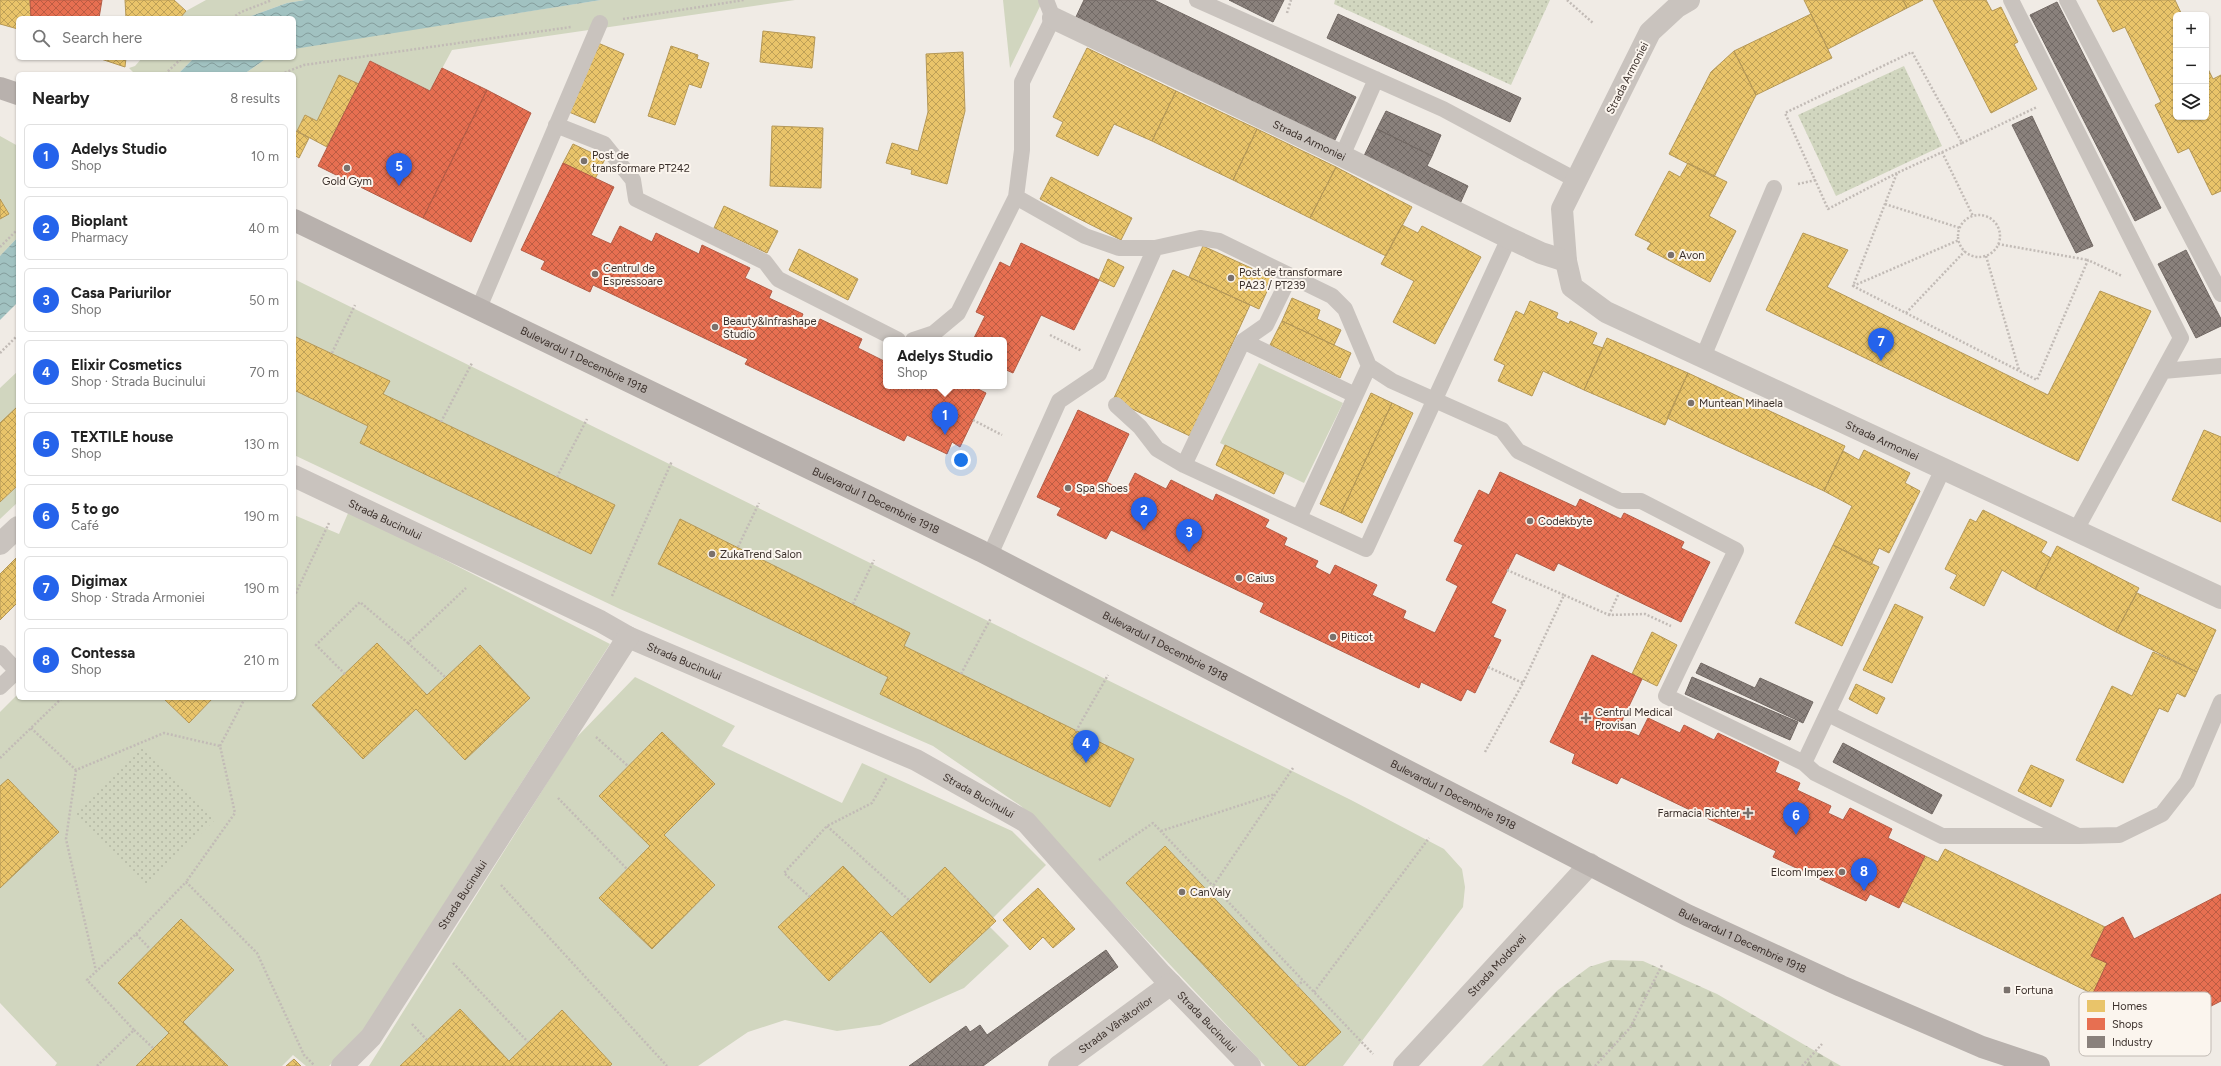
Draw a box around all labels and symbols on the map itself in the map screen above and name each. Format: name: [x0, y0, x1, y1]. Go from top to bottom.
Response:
street label: Strada Armoniei: [1604, 40, 1651, 116]
street label: Strada Armoniei: [1271, 118, 1348, 164]
place label: Post de transformare PT242: [592, 149, 690, 175]
pin: 5: [386, 153, 412, 186]
marker: Post de transformare PT242: [579, 156, 589, 166]
marker: Gold Gym: [342, 163, 352, 173]
place label: Gold Gym: [322, 175, 372, 188]
place label: Avon: [1679, 249, 1704, 262]
marker: Avon: [1666, 250, 1676, 260]
place label: Centrul de Espressoare: [603, 262, 663, 288]
place label: Post de transformare PA23 / PT239: [1239, 266, 1342, 292]
marker: Centrul de Espressoare: [590, 269, 600, 279]
marker: Post de transformare PA23 / PT239: [1226, 273, 1236, 283]
place label: Beauty&Infrashape Studio: [723, 315, 816, 341]
marker: Beauty&Infrashape Studio: [710, 322, 720, 332]
street label: Bulevardul 1 Decembrie 1918: [518, 324, 650, 396]
pin: 7: [1868, 328, 1894, 361]
place label: Muntean Mihaela: [1699, 397, 1783, 410]
marker: Muntean Mihaela: [1686, 398, 1696, 408]
pin: 1: [932, 402, 958, 435]
street label: Strada Armoniei: [1843, 418, 1921, 464]
your location: [951, 450, 971, 470]
street label: Bulevardul 1 Decembrie 1918: [810, 465, 942, 537]
place label: Spa Shoes: [1076, 482, 1128, 495]
marker: Spa Shoes: [1063, 483, 1073, 493]
street label: Strada Bucinului: [346, 497, 424, 543]
pin: 2: [1131, 497, 1157, 530]
place label: Codekbyte: [1538, 515, 1592, 528]
marker: Codekbyte: [1525, 516, 1535, 526]
pin: 3: [1176, 519, 1202, 552]
place label: ZukaTrend Salon: [720, 548, 802, 561]
marker: ZukaTrend Salon: [707, 549, 717, 559]
place label: Caius: [1247, 572, 1274, 585]
marker: Caius: [1234, 573, 1244, 583]
street label: Bulevardul 1 Decembrie 1918: [1100, 609, 1230, 684]
place label: Piticot: [1341, 631, 1373, 644]
marker: Piticot: [1328, 632, 1338, 642]
street label: Strada Bucinului: [645, 640, 723, 683]
place label: Centrul Medical Provisan: [1595, 706, 1673, 732]
marker: Centrul Medical Provisan: [1580, 712, 1592, 724]
pin: 4: [1073, 730, 1099, 763]
street label: Bulevardul 1 Decembrie 1918: [1388, 757, 1518, 833]
street label: Strada Bucinului: [940, 771, 1016, 821]
pin: 6: [1783, 802, 1809, 835]
place label: Farmacia Richter: [1658, 807, 1740, 820]
marker: Farmacia Richter: [1743, 808, 1753, 818]
street label: Strada Bucinului: [436, 858, 490, 932]
pin: 8: [1851, 858, 1877, 891]
place label: Elcom Impex: [1771, 866, 1835, 879]
marker: Elcom Impex: [1837, 867, 1847, 877]
place label: CanValy: [1190, 886, 1231, 899]
marker: CanValy: [1177, 887, 1187, 897]
street label: Bulevardul 1 Decembrie 1918: [1676, 906, 1809, 976]
street label: Strada Moldovei: [1465, 932, 1529, 999]
place label: Fortuna: [2015, 984, 2053, 997]
marker: Fortuna: [2002, 985, 2012, 995]
street label: Strada Bucinului: [1174, 989, 1239, 1055]
legend: [2079, 992, 2211, 1056]
street label: Strada Vânătorilor: [1076, 993, 1156, 1057]
text: Homes: [2112, 1000, 2147, 1013]
text: Shops: [2112, 1018, 2143, 1031]
text: Industry: [2112, 1036, 2153, 1049]

